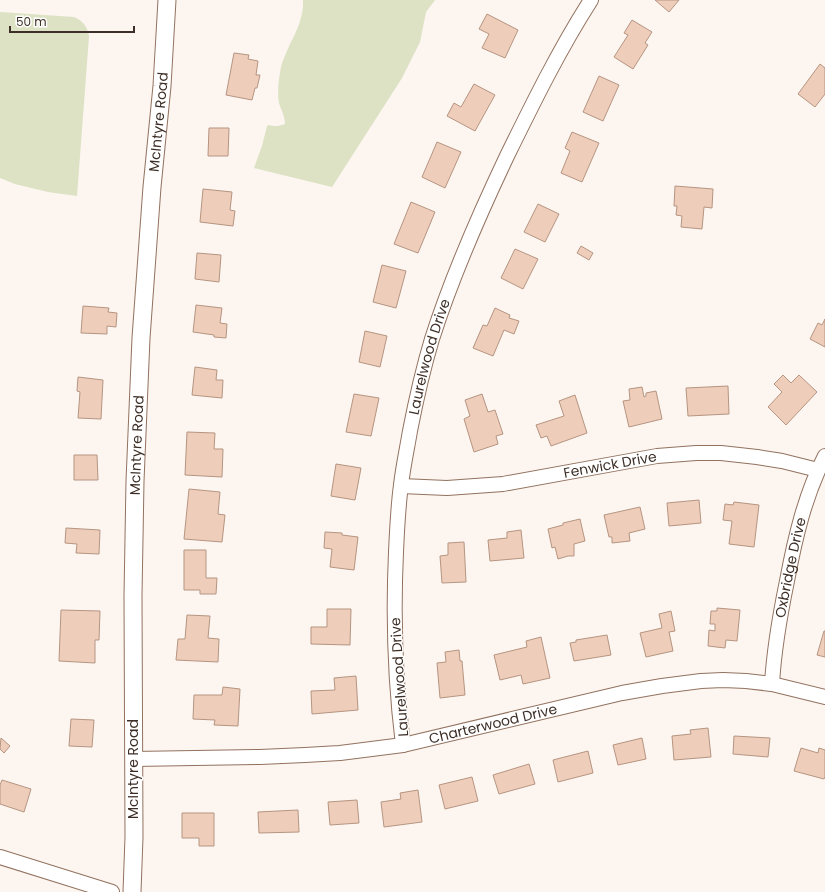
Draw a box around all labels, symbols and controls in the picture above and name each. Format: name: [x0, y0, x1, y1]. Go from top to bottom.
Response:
scale bar: [10, 8, 134, 34]
text: 50 m: [16, 13, 47, 30]
street label: McIntyre Road: [144, 71, 173, 173]
street label: Laurelwood Drive: [404, 296, 455, 417]
street label: McIntyre Road: [125, 395, 149, 495]
street label: Fenwick Drive: [562, 446, 659, 483]
street label: Oxbridge Drive: [770, 515, 811, 619]
street label: Laurelwood Drive: [385, 616, 413, 737]
street label: Charterwood Drive: [427, 699, 559, 749]
street label: McIntyre Road: [123, 719, 143, 819]

